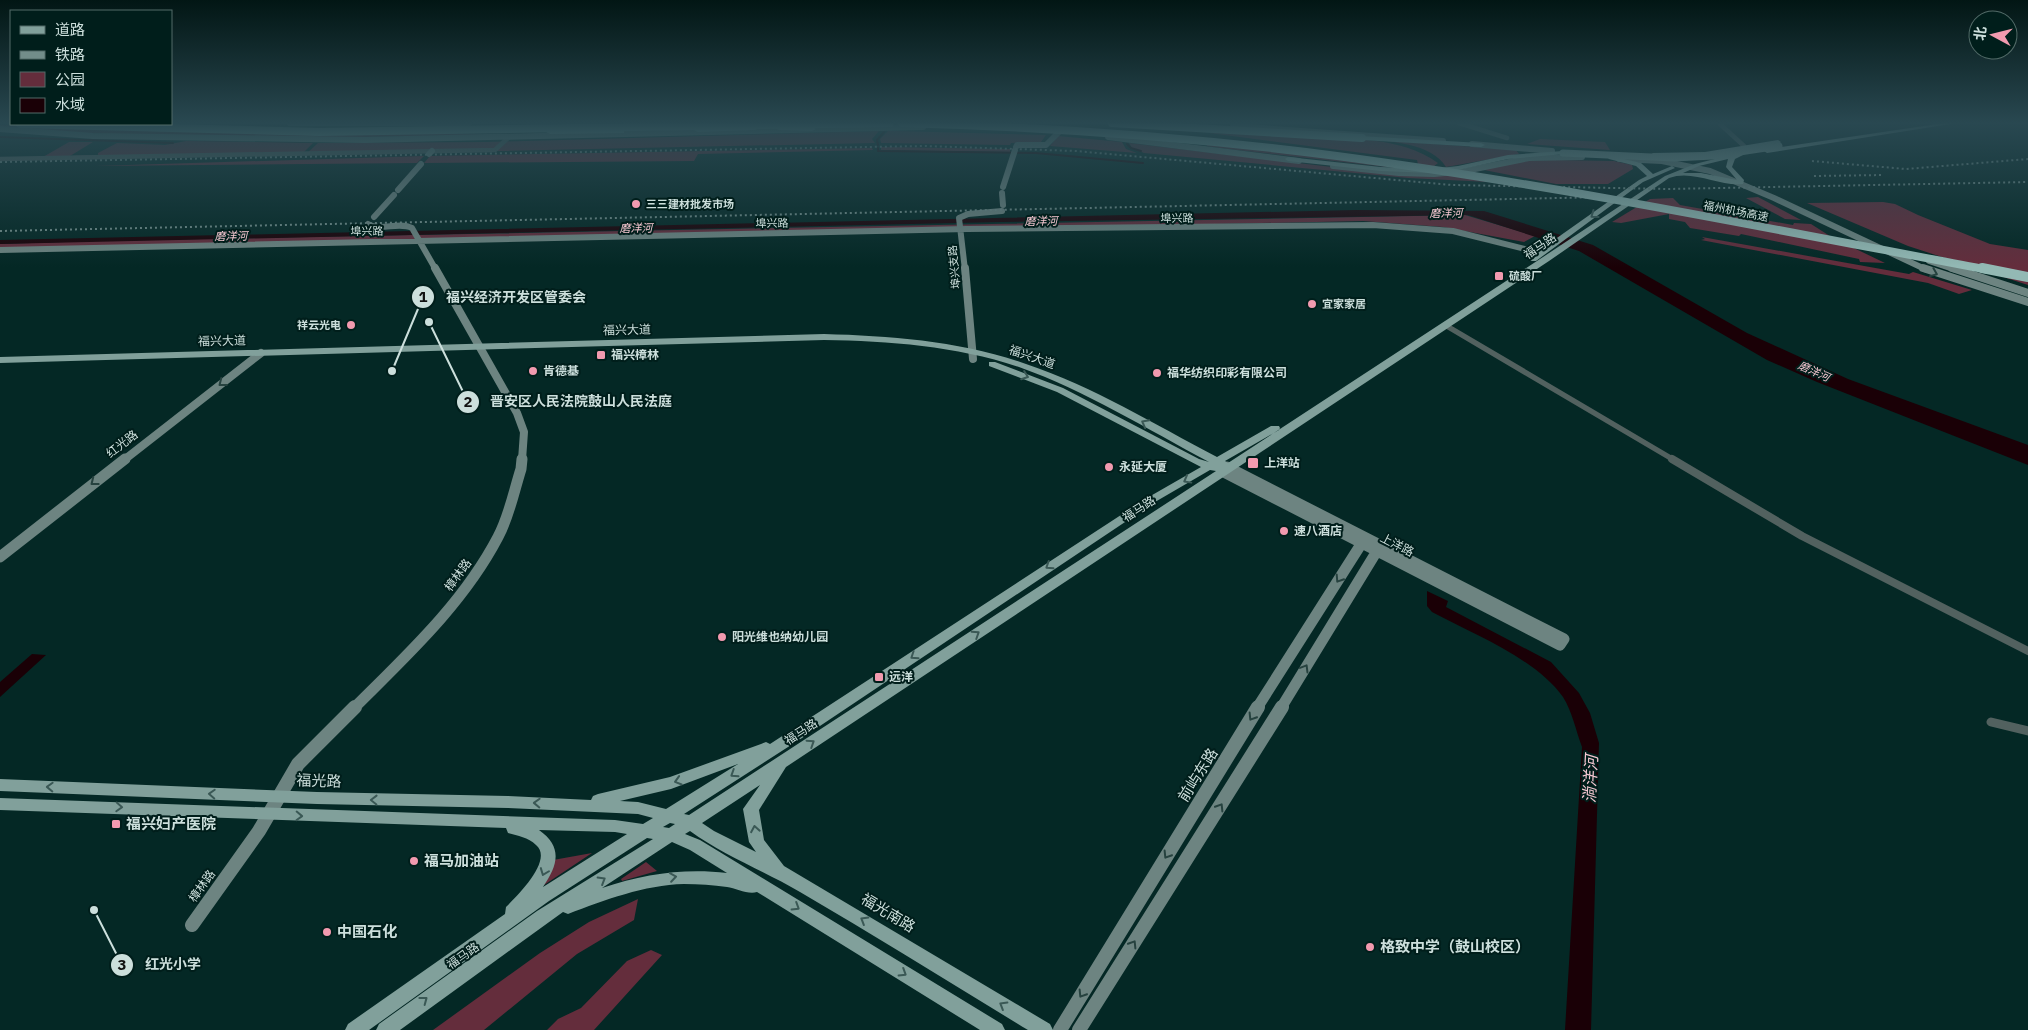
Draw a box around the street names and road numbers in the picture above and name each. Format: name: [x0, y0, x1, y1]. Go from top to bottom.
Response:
street label: 福州机场高速: [1702, 198, 1770, 224]
street label: 埠兴路: [1160, 211, 1194, 225]
street label: 埠兴路: [755, 216, 789, 230]
street label: 埠兴路: [350, 224, 384, 238]
street label: 福马路: [1521, 229, 1559, 262]
street label: 埠兴支路: [945, 244, 963, 290]
street label: 福兴大道: [603, 322, 651, 337]
street label: 福兴大道: [198, 333, 246, 348]
street label: 福兴大道: [1007, 342, 1057, 371]
street label: 红光路: [103, 427, 140, 461]
street label: 福马路: [1120, 492, 1158, 525]
street label: 上洋路: [1378, 530, 1417, 559]
street label: 樟林路: [441, 556, 474, 594]
street label: 福马路: [782, 715, 820, 748]
street label: 前屿东路: [1174, 744, 1222, 805]
street label: 福光路: [296, 770, 342, 791]
street label: 樟林路: [185, 867, 218, 905]
street label: 福光南路: [858, 889, 919, 936]
street label: 福马路: [444, 939, 482, 972]

